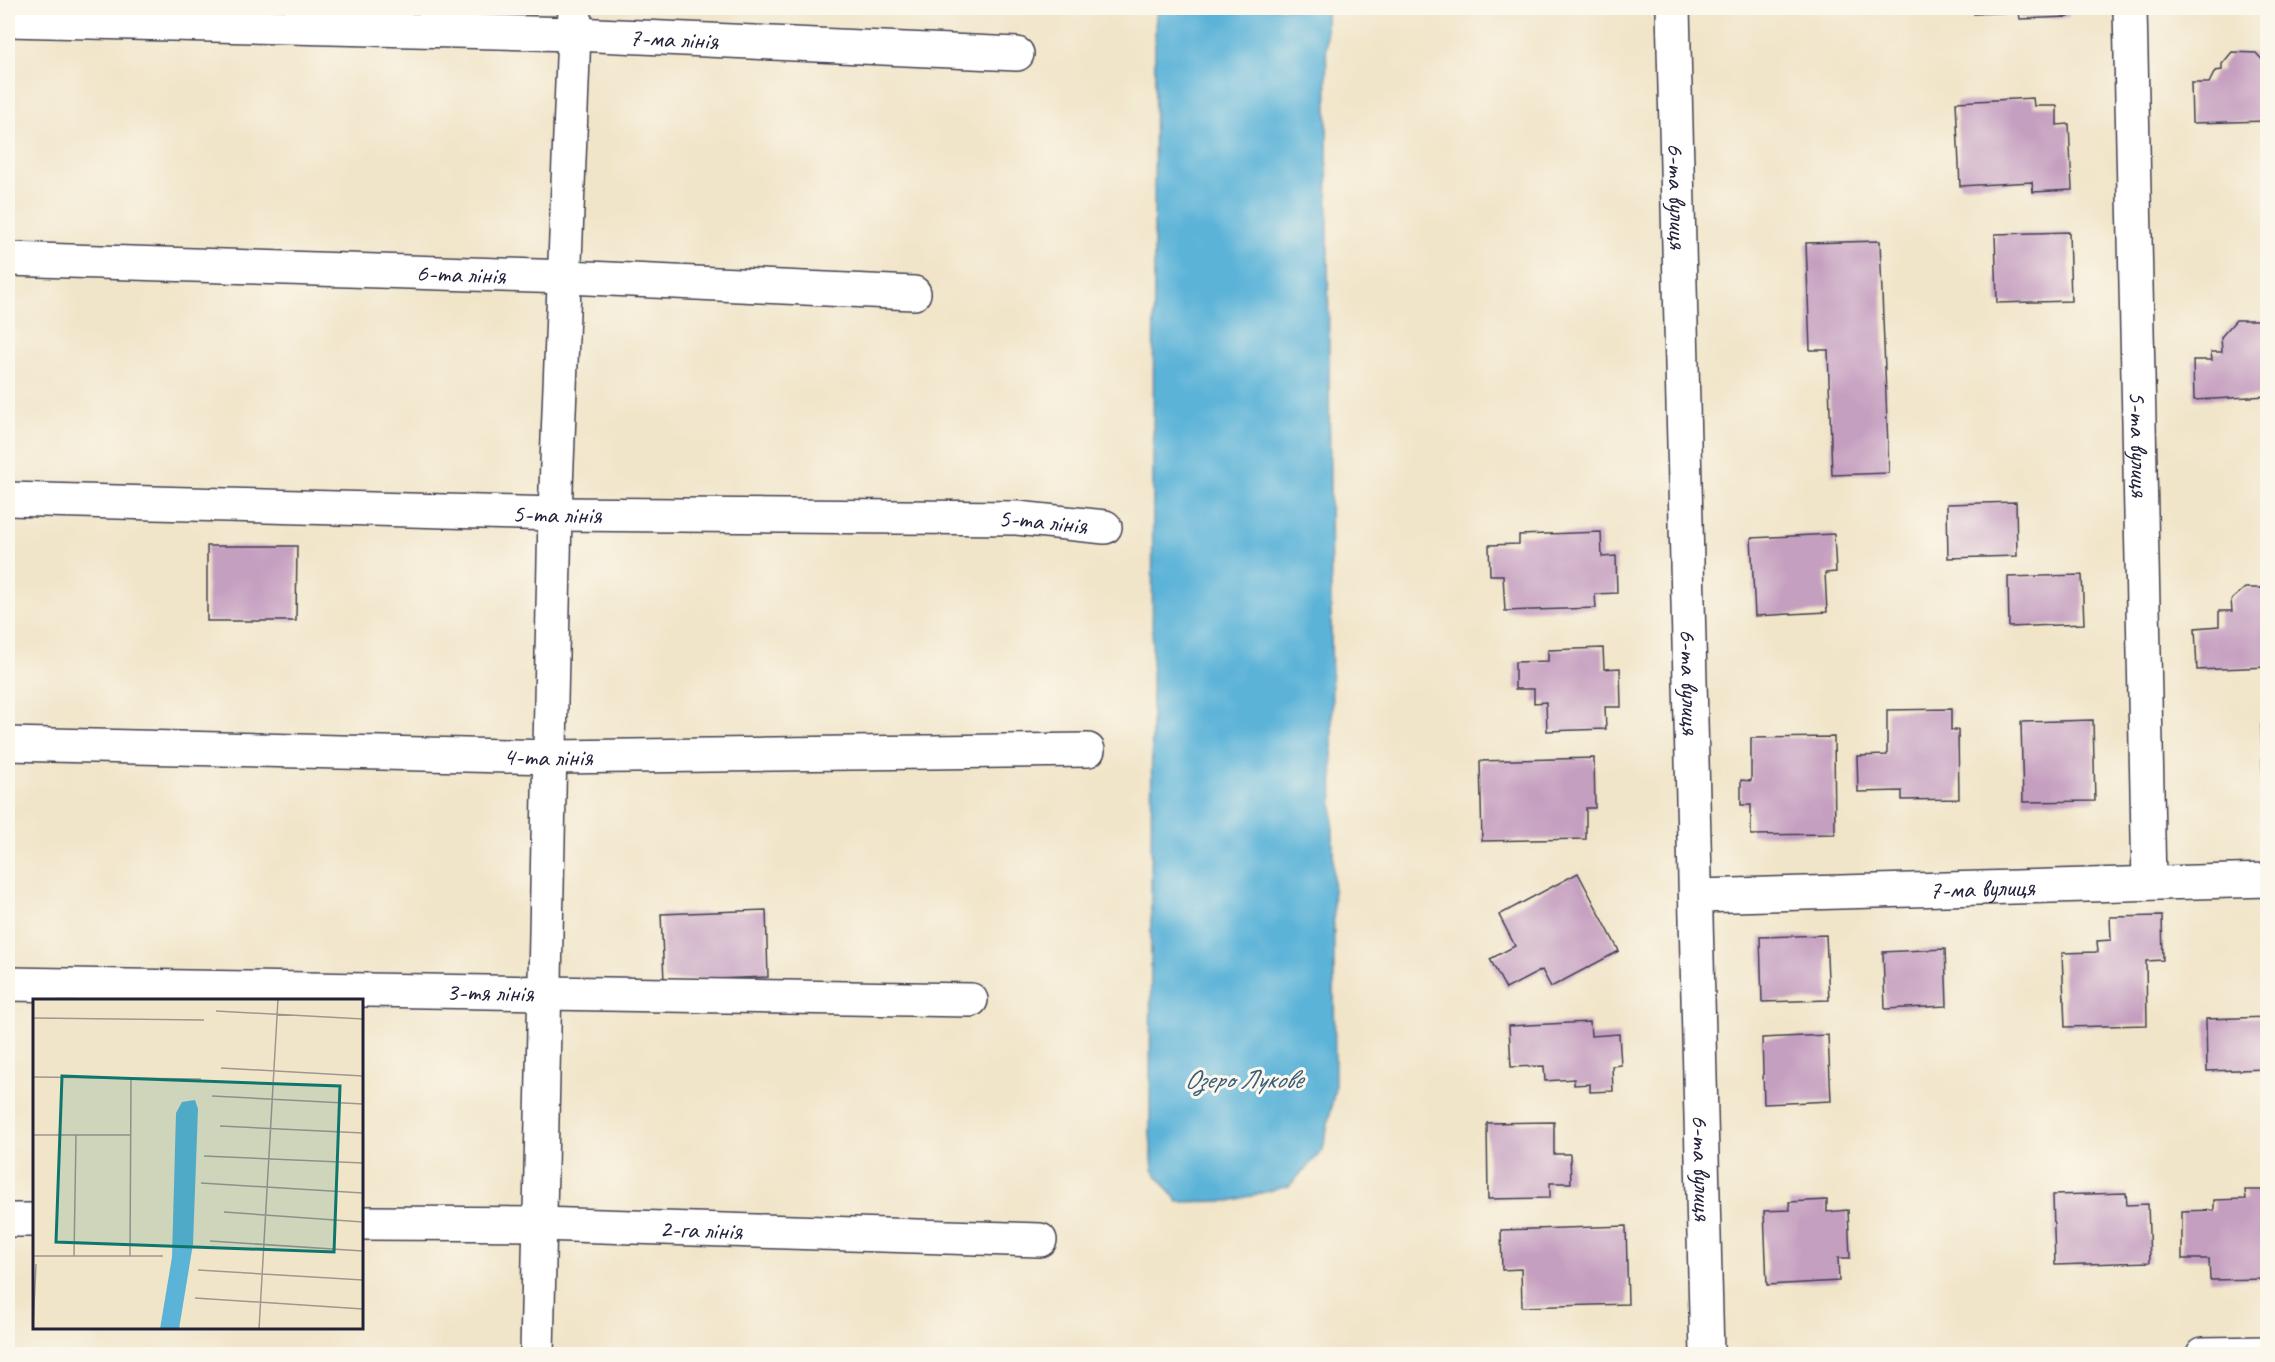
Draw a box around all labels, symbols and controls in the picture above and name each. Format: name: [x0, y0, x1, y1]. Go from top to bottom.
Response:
street label: 7-ма лінія: [628, 20, 720, 58]
street label: 6-та вулиця: [1659, 142, 1695, 251]
street label: 6-та лінія: [415, 256, 508, 292]
street label: 5-та вулиця: [2121, 391, 2157, 499]
street label: 5-та лінія: [512, 497, 603, 531]
street label: 5-та лінія: [998, 502, 1090, 542]
street label: 6-та вулиця: [1672, 628, 1707, 737]
street label: 4-та лінія: [503, 740, 594, 774]
street label: 7-ма вулиця: [1929, 871, 2037, 906]
street label: 3-тя лінія: [446, 975, 535, 1010]
inset map: [33, 999, 363, 1329]
water label: Озеро Лукове: [1184, 1062, 1306, 1097]
street label: 6-та вулиця: [1684, 1114, 1720, 1223]
street label: 2-га лінія: [659, 1212, 744, 1248]

